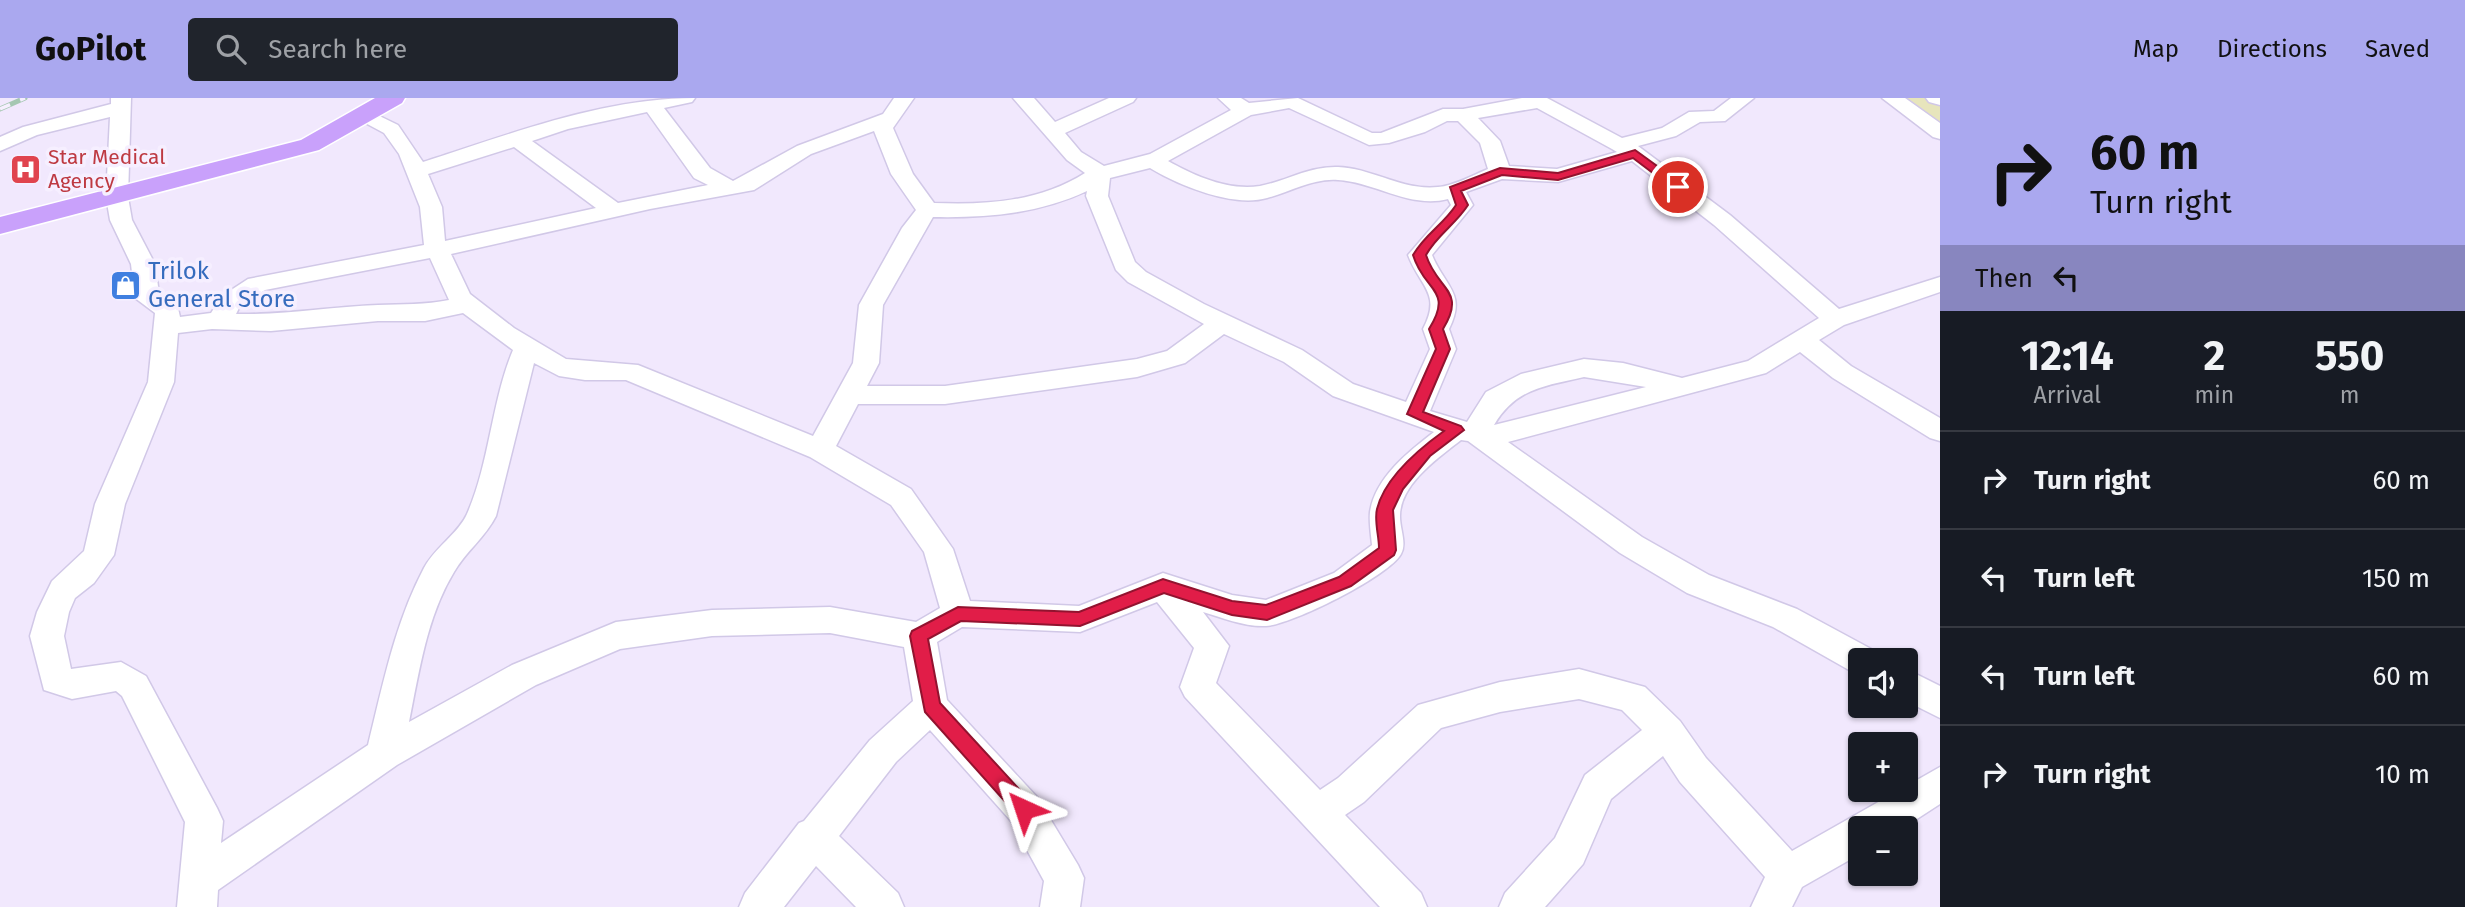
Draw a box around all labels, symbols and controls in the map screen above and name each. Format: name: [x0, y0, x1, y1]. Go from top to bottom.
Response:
search box: [188, 18, 678, 81]
text: GoPilot: [35, 29, 146, 69]
icon: search: [212, 30, 250, 68]
text: Search here: [268, 34, 407, 65]
text: Map: [2133, 35, 2179, 63]
text: Directions: [2217, 35, 2327, 63]
text: Saved: [2365, 35, 2430, 63]
text: 60 m: [2090, 123, 2199, 182]
icon: right: [1975, 126, 2066, 217]
place label: Star Medical Agency: [48, 144, 165, 194]
hospital icon: Star Medical Agency: [8, 152, 42, 186]
pin: [1648, 157, 1708, 217]
icon: arrive: [1659, 168, 1697, 206]
text: Turn right: [2090, 183, 2232, 221]
place label: Trilok General Store: [148, 257, 295, 313]
icon: left: [2047, 259, 2085, 297]
text: Then: [1975, 263, 2033, 294]
shop icon: Trilok General Store: [108, 268, 142, 302]
text: 12:14: [2021, 331, 2114, 381]
text: 2: [2203, 331, 2225, 381]
text: 550: [2315, 331, 2384, 381]
text: Arrival: [2034, 381, 2101, 409]
text: min: [2194, 381, 2234, 409]
text: m: [2340, 381, 2359, 409]
icon: right: [1975, 461, 2013, 499]
text: Turn right: [2034, 465, 2151, 496]
text: 60 m: [2372, 465, 2430, 496]
icon: left: [1975, 559, 2013, 597]
text: Turn left: [2034, 563, 2135, 594]
text: 150 m: [2362, 563, 2430, 594]
map controls: [1848, 648, 1918, 886]
button: sound: [1848, 648, 1918, 718]
icon: left: [1975, 657, 2013, 695]
text: Turn left: [2034, 661, 2135, 692]
text: 60 m: [2372, 661, 2430, 692]
button: +: [1848, 732, 1918, 802]
icon: right: [1975, 755, 2013, 793]
text: Turn right: [2034, 759, 2151, 790]
text: 10 m: [2375, 759, 2430, 790]
position arrow: [987, 772, 1061, 846]
button: −: [1848, 816, 1918, 886]

